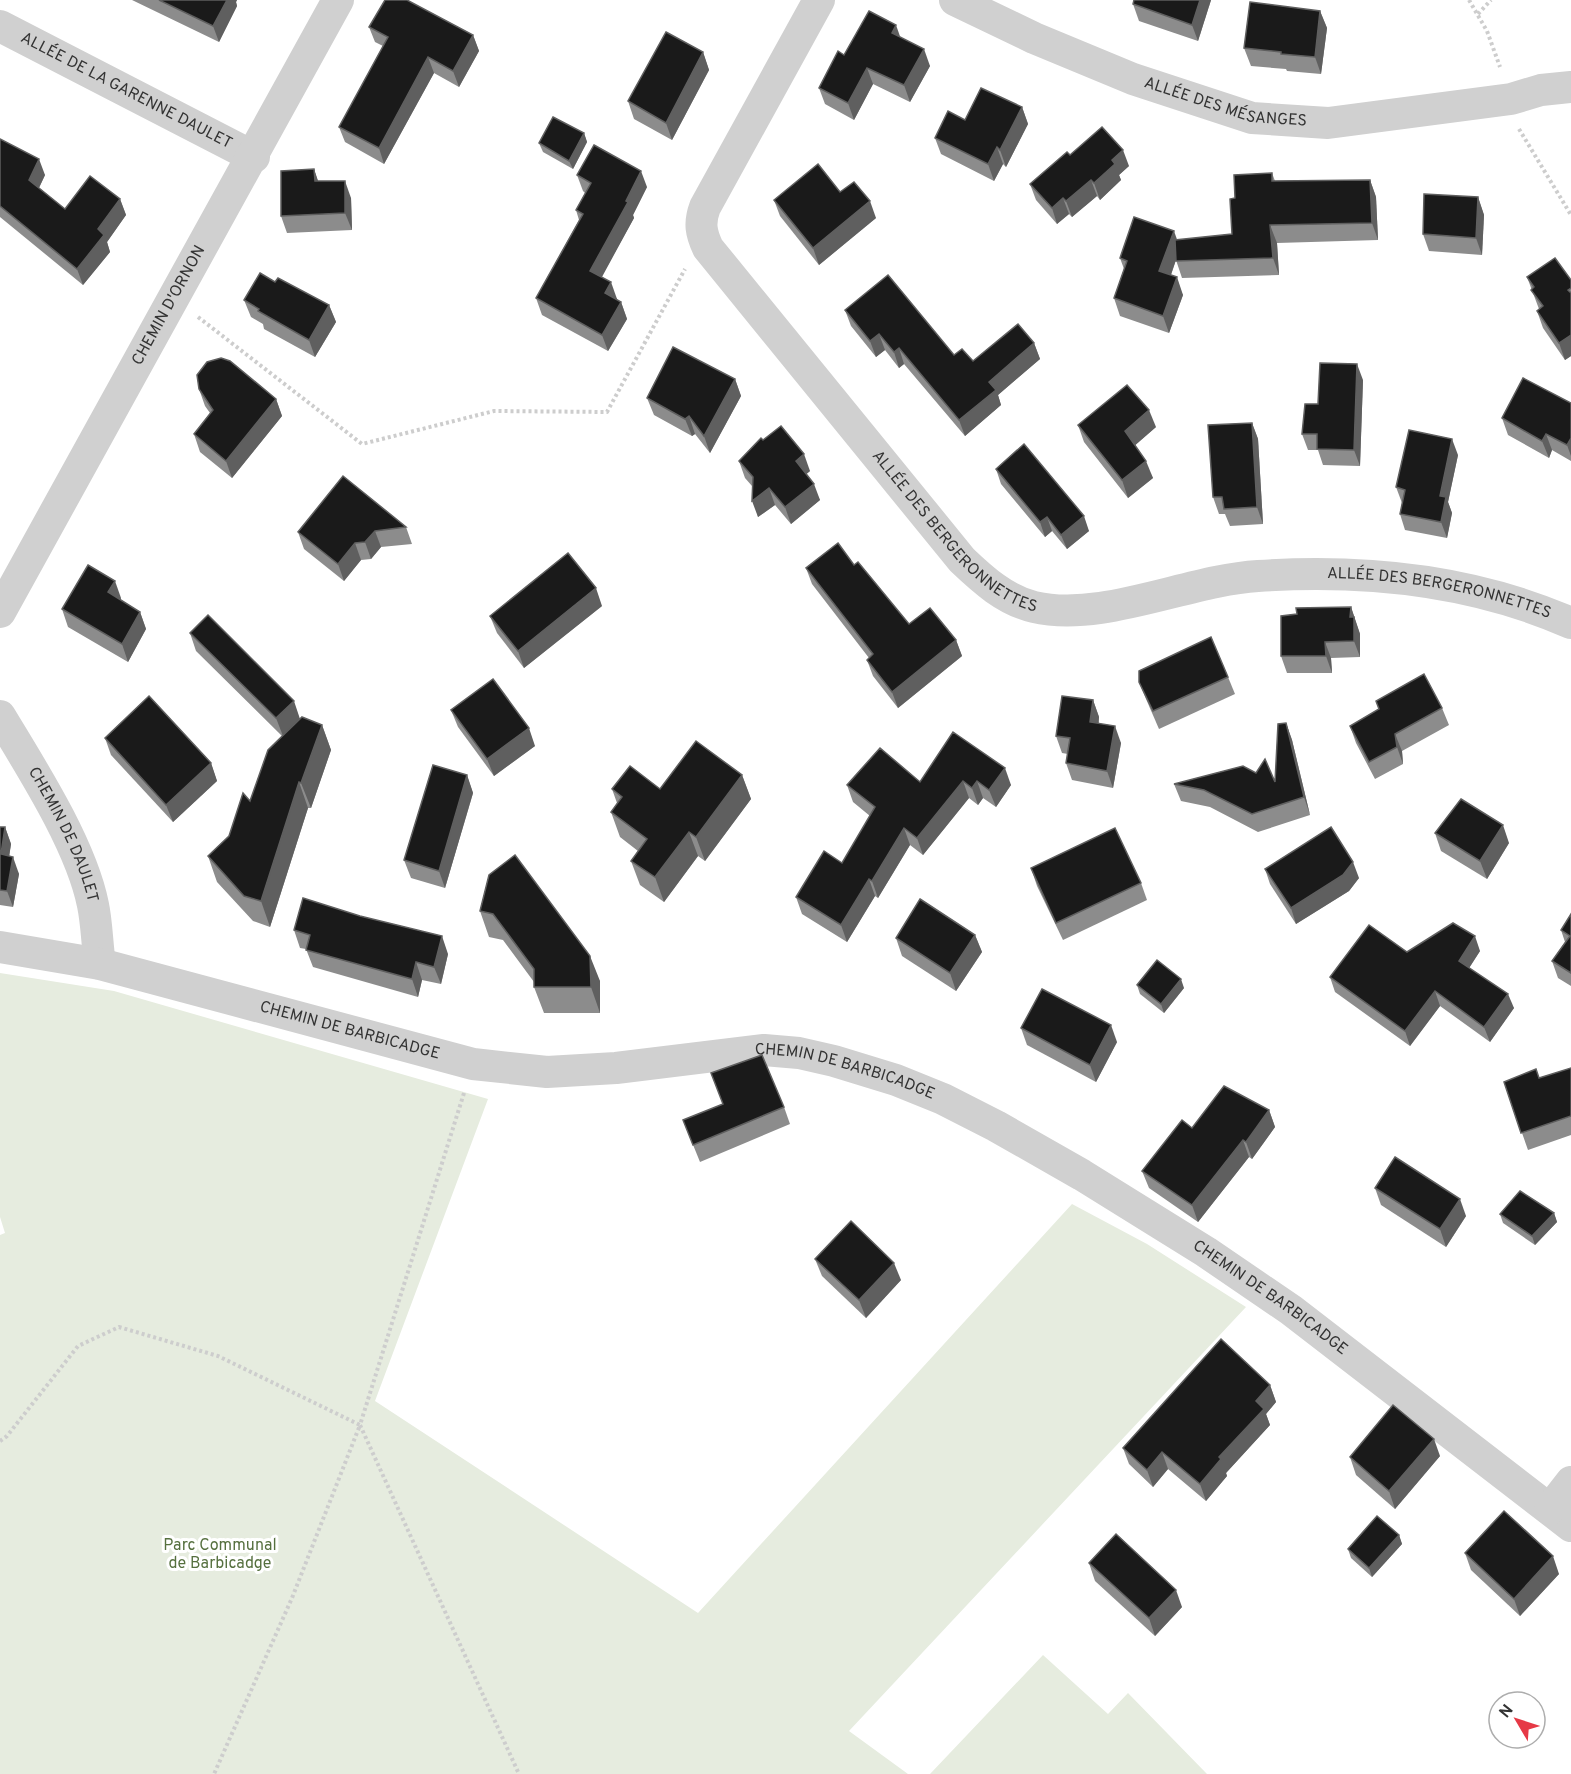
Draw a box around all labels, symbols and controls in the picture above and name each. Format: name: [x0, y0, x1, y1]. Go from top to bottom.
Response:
street label: ALLÉE DE LA GARENNE DAULET: [17, 28, 235, 154]
street label: ALLÉE DES MÉSANGES: [1141, 73, 1308, 132]
street label: CHEMIN D'ORNON: [128, 242, 210, 369]
street label: ALLÉE DES BERGERONNETTES: [867, 447, 1039, 617]
street label: ALLÉE DES BERGERONNETTES: [1327, 563, 1554, 624]
street label: CHEMIN DE DAULET: [23, 764, 102, 904]
street label: CHEMIN DE BARBICADGE: [257, 997, 442, 1065]
street label: CHEMIN DE BARBICADGE: [754, 1040, 938, 1105]
street label: CHEMIN DE BARBICADGE: [1189, 1236, 1352, 1360]
park label: Parc Communal de Barbicadge: [163, 1536, 277, 1574]
north arrow: [1487, 1690, 1547, 1750]
text: N: [1496, 1701, 1518, 1723]

